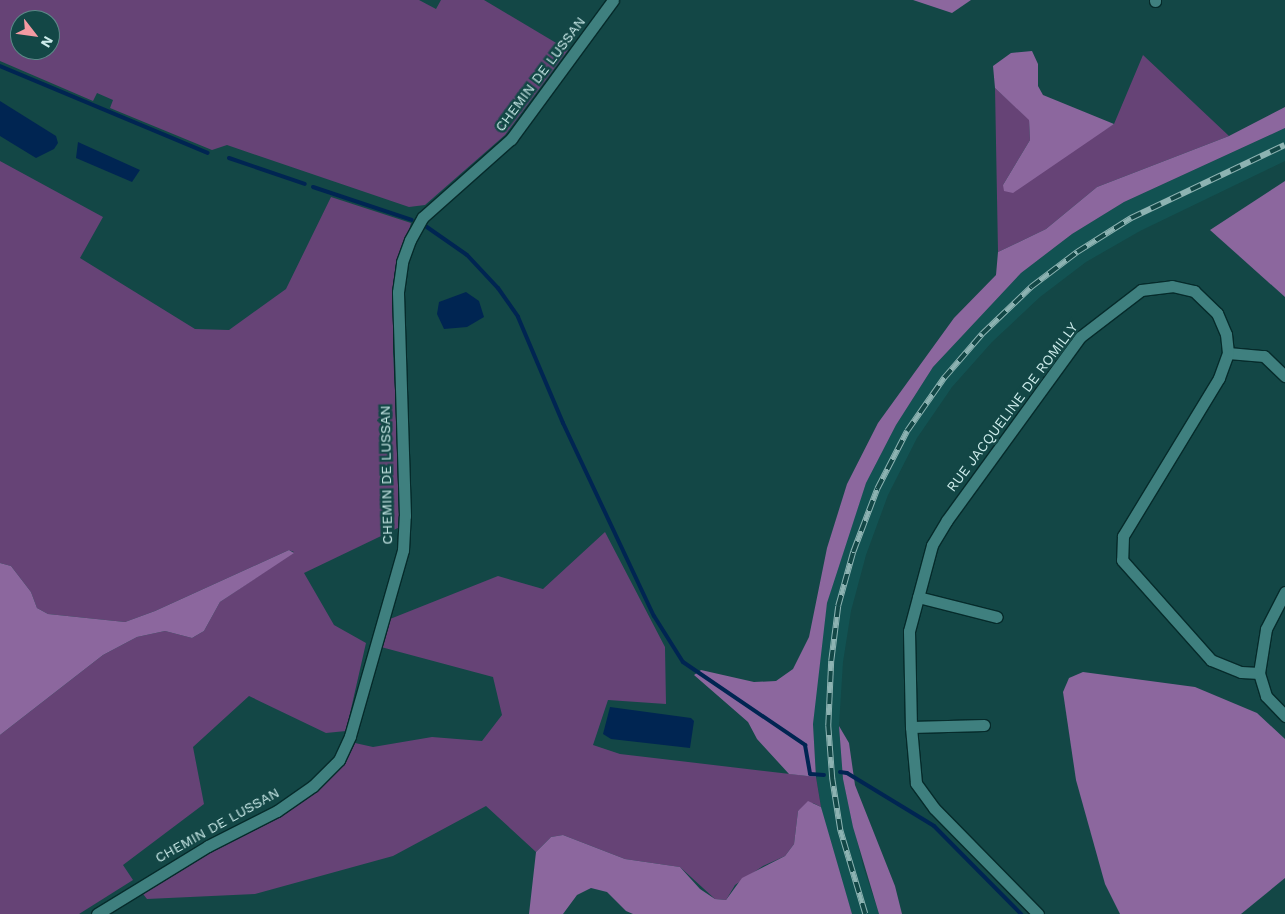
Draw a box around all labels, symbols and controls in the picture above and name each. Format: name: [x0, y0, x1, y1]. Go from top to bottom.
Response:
north arrow: [10, 10, 60, 60]
street label: CHEMIN DE LUSSAN: [491, 13, 589, 135]
text: N: [38, 34, 57, 50]
street label: RUE JACQUELINE DE ROMILLY: [943, 319, 1081, 495]
street label: CHEMIN DE LUSSAN: [376, 405, 396, 545]
street label: CHEMIN DE LUSSAN: [152, 784, 282, 866]

